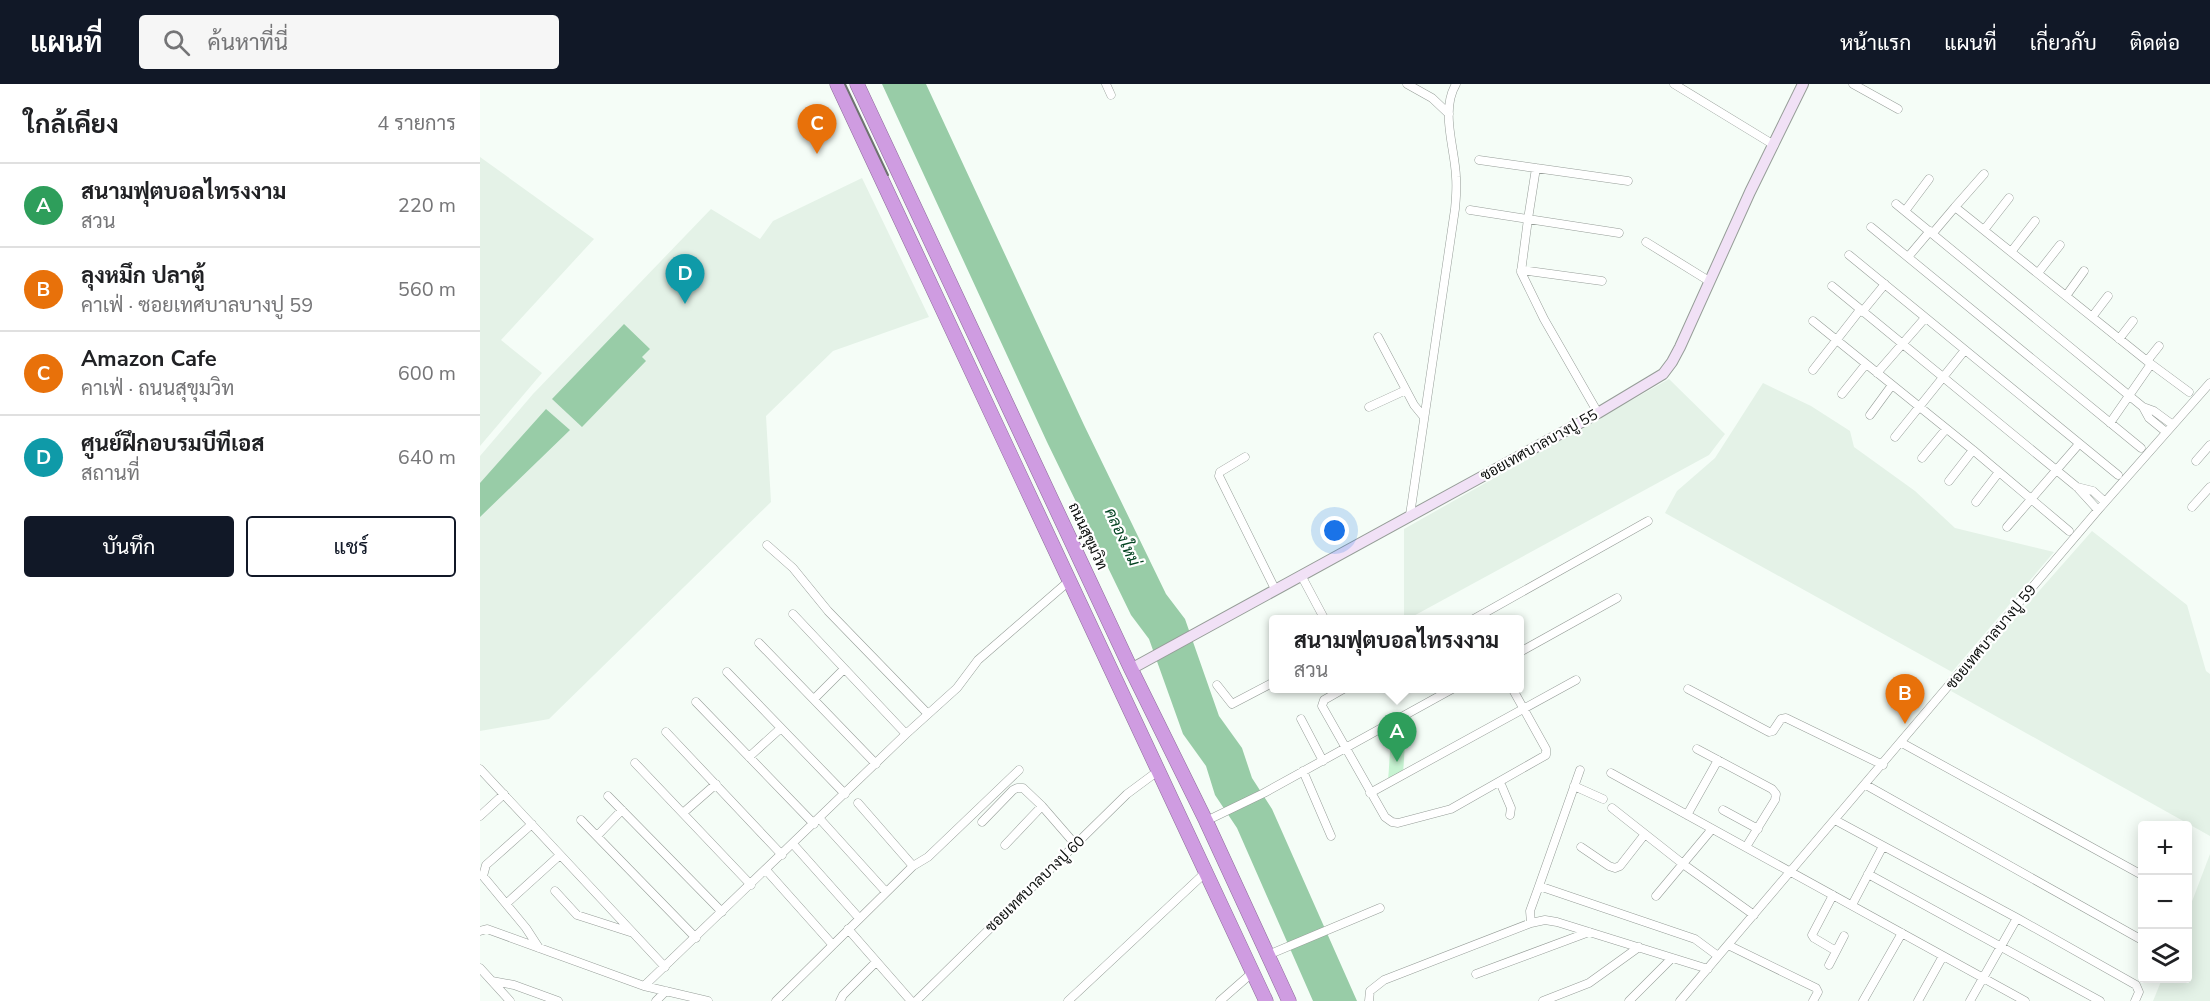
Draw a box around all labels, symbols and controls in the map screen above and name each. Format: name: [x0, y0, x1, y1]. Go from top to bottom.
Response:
search box: [139, 15, 559, 69]
text: แผนที่: [30, 24, 103, 62]
icon: search: [160, 26, 193, 59]
text: ค้นหาที่นี่: [208, 28, 288, 58]
text: หน้าแรก: [1840, 29, 1911, 57]
text: แผนที่: [1944, 29, 1997, 57]
text: เกี่ยวกับ: [2030, 29, 2097, 57]
text: ติดต่อ: [2130, 29, 2180, 57]
pin: C: [798, 104, 836, 154]
text: ใกล้เคียง: [24, 107, 119, 142]
text: 4 รายการ: [377, 110, 456, 137]
text: สนามฟุตบอลไทรงงาม: [81, 177, 286, 207]
text: A: [36, 192, 51, 219]
text: 220 m: [398, 192, 456, 219]
text: สวน: [81, 208, 116, 235]
pin: D: [666, 254, 704, 304]
text: ลุงหมึก ปลาตู้: [81, 261, 205, 291]
text: B: [37, 276, 50, 303]
text: 560 m: [398, 276, 456, 303]
text: คาเฟ่ · ซอยเทศบาลบางปู 59: [81, 292, 313, 319]
text: Amazon Cafe: [81, 344, 217, 374]
text: C: [37, 360, 50, 387]
text: 600 m: [398, 360, 456, 387]
text: คาเฟ่ · ถนนสุขุมวิท: [81, 375, 234, 402]
street label: ซอยเทศบาลบางปู 55: [1477, 404, 1601, 486]
text: ศูนย์ฝึกอบรมบีทีเอส: [81, 429, 265, 459]
text: D: [36, 444, 51, 471]
text: 640 m: [398, 444, 456, 471]
text: สถานที่: [81, 460, 140, 487]
street label: ถนนสุขุมวิท: [1063, 499, 1112, 573]
water label: คลองใหม่: [1099, 504, 1146, 571]
button: บันทึก: [24, 516, 234, 577]
button: แชร์: [246, 516, 456, 577]
your location: [1320, 516, 1349, 545]
street label: ซอยเทศบาลบางปู 59: [1941, 580, 2041, 694]
popup: [1269, 615, 1524, 693]
text: สนามฟุตบอลไทรงงาม: [1294, 626, 1499, 656]
text: สวน: [1294, 657, 1328, 684]
pin: B: [1886, 674, 1924, 724]
pin: A: [1378, 712, 1416, 762]
map controls: [2138, 821, 2192, 983]
button: +: [2138, 821, 2192, 875]
street label: ซอยเทศบาลบางปู 60: [981, 831, 1089, 937]
button: −: [2138, 875, 2192, 929]
button: layers: [2138, 929, 2192, 983]

